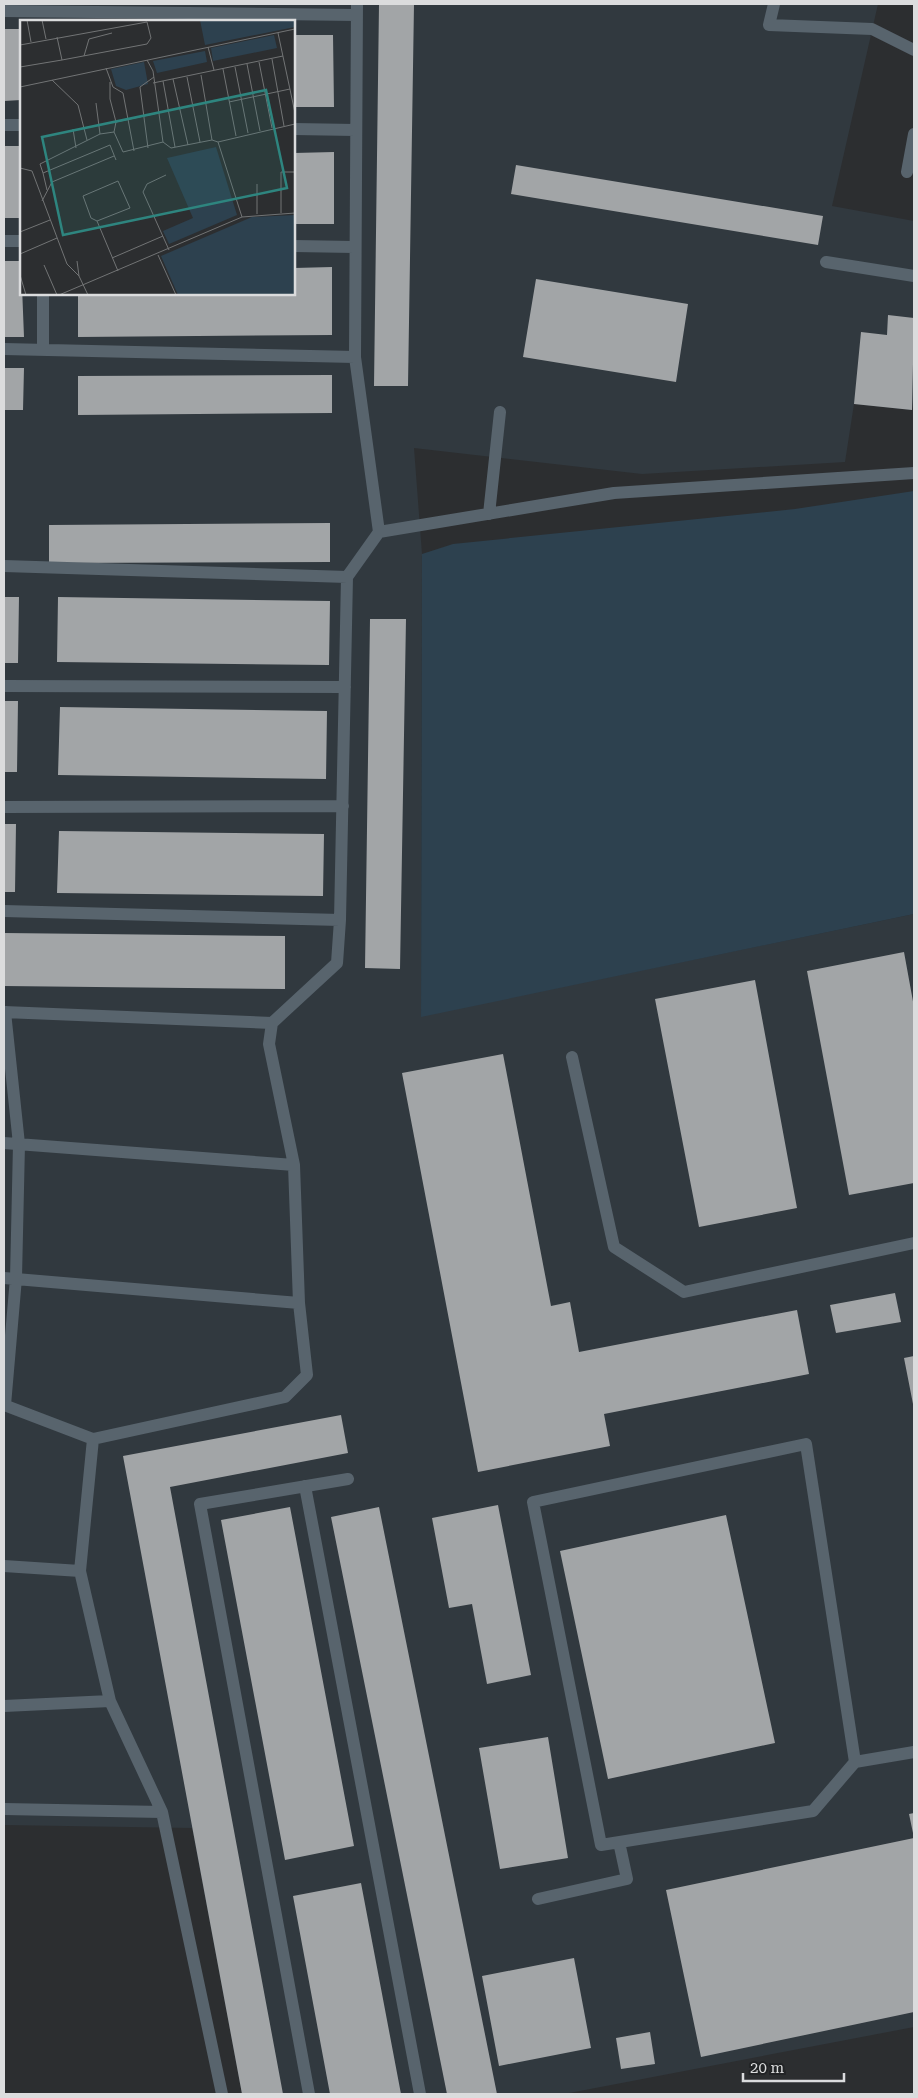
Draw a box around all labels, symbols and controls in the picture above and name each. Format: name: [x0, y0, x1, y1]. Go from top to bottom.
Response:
inset map: [20, 20, 295, 295]
scale bar: [743, 2050, 844, 2082]
text: 20 m: [750, 2059, 785, 2077]

